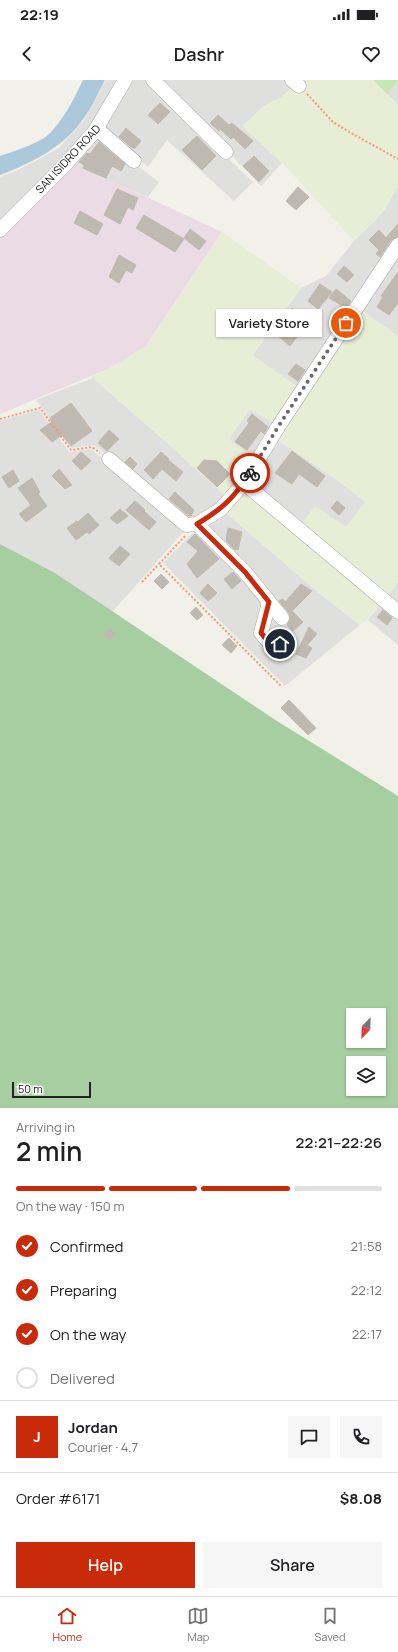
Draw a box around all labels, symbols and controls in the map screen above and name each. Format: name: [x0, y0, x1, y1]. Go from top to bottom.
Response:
text: 22:19: [20, 4, 59, 25]
text: Dashr: [174, 42, 224, 66]
icon: back: [16, 43, 38, 65]
icon: heart: [360, 43, 382, 65]
street label: SAN ISIDRO ROAD: [32, 121, 103, 196]
pin: [329, 306, 363, 340]
callout: Variety Store: [216, 309, 322, 337]
icon: bag: [335, 312, 357, 334]
text: Variety Store: [229, 314, 309, 332]
courier: [230, 453, 270, 493]
icon: bike: [239, 462, 261, 484]
pin: [263, 627, 297, 661]
icon: home: [269, 633, 291, 655]
north arrow: [346, 1008, 386, 1048]
map controls: [346, 1008, 386, 1096]
button: layers: [346, 1056, 386, 1096]
scale bar: [12, 1080, 91, 1099]
text: 50 m: [18, 1081, 43, 1096]
text: Arriving in: [16, 1118, 75, 1136]
text: 22:21–22:26: [296, 1132, 382, 1153]
text: 2 min: [16, 1133, 82, 1169]
text: On the way · 150 m: [16, 1197, 124, 1215]
icon: check: [16, 1235, 38, 1257]
text: Confirmed: [50, 1236, 123, 1257]
text: 21:58: [351, 1237, 382, 1255]
icon: check: [16, 1279, 38, 1301]
text: Preparing: [50, 1280, 117, 1301]
text: 22:12: [351, 1281, 382, 1299]
icon: check: [16, 1323, 38, 1345]
text: On the way: [50, 1324, 126, 1345]
text: 22:17: [352, 1325, 382, 1343]
text: Delivered: [50, 1368, 115, 1389]
button: chat: [288, 1416, 330, 1458]
button: phone: [340, 1416, 382, 1458]
text: Jordan: [68, 1417, 118, 1438]
text: J: [33, 1426, 41, 1447]
text: Courier · 4.7: [68, 1438, 138, 1456]
text: Order #6171: [16, 1488, 100, 1509]
text: $8.08: [340, 1488, 382, 1509]
button: Help: [16, 1542, 195, 1588]
button: Share: [203, 1542, 382, 1588]
tab: Home: [53, 1605, 82, 1644]
tab: Map: [187, 1605, 209, 1644]
tab: Saved: [314, 1605, 345, 1644]

